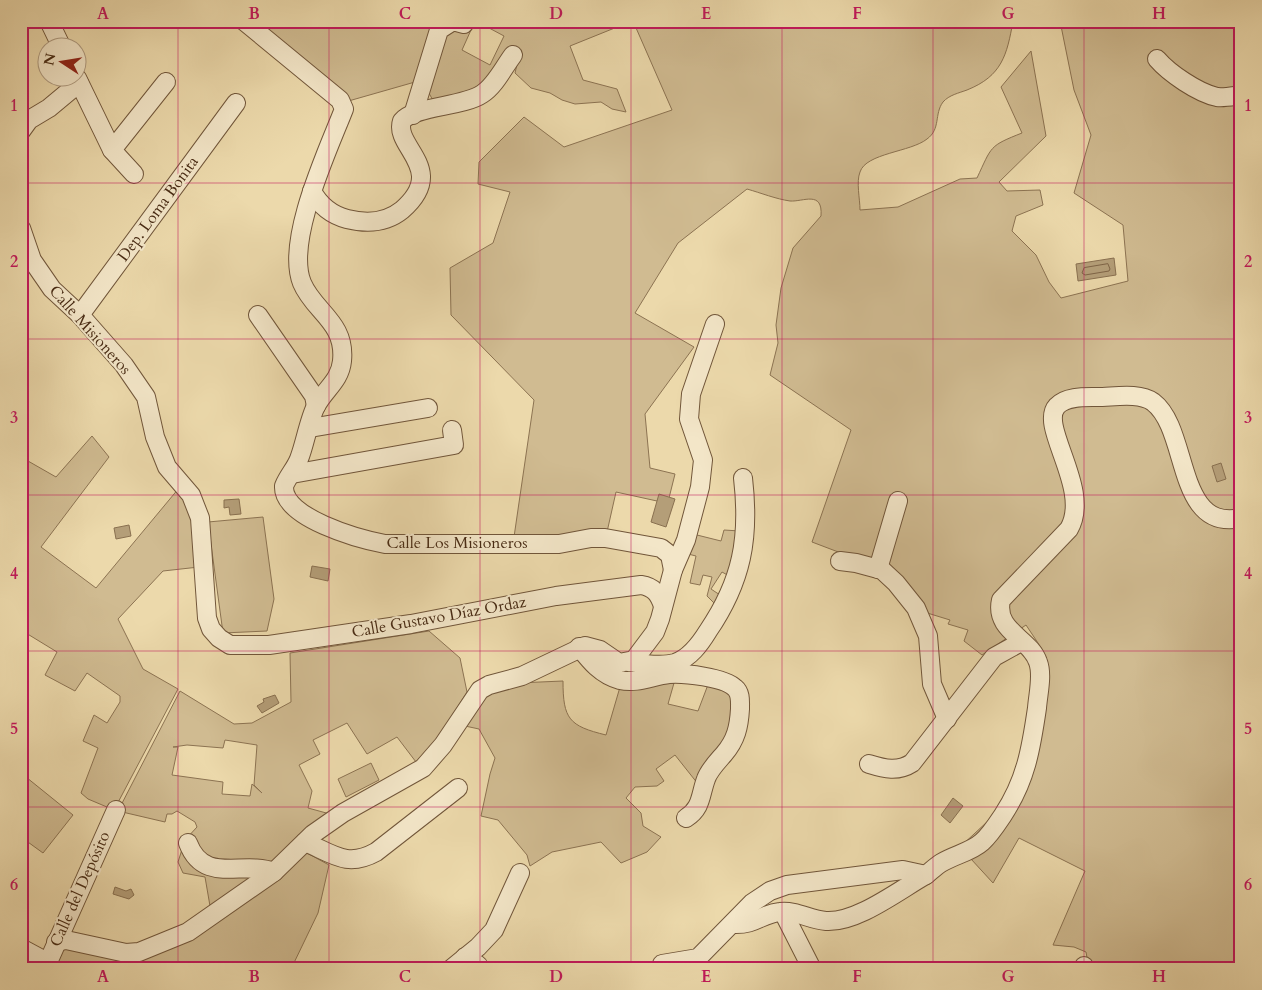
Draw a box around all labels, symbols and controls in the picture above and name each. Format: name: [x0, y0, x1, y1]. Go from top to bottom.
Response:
text: A: [97, 3, 109, 25]
text: B: [248, 3, 260, 25]
text: C: [399, 3, 411, 25]
text: D: [549, 3, 563, 25]
text: E: [701, 3, 711, 25]
text: F: [852, 3, 862, 25]
text: G: [1001, 3, 1015, 25]
text: H: [1152, 3, 1166, 25]
north arrow: [38, 38, 88, 88]
text: N: [39, 51, 60, 67]
text: 1: [10, 95, 18, 117]
text: 1: [1244, 95, 1252, 117]
street label: Dep. Loma Bonita: [112, 152, 204, 266]
text: 2: [10, 251, 18, 273]
text: 2: [1244, 251, 1252, 273]
street label: Calle Misioneros: [44, 281, 136, 379]
text: 3: [10, 407, 18, 429]
text: 3: [1244, 407, 1252, 429]
street label: Calle Los Misioneros: [386, 532, 528, 554]
text: 4: [10, 563, 18, 585]
text: 4: [1244, 563, 1252, 585]
street label: Calle Gustavo Díaz Ordaz: [350, 591, 528, 643]
text: 5: [10, 718, 18, 740]
text: 5: [1244, 718, 1252, 740]
street label: Calle del Depósito: [45, 828, 115, 950]
text: 6: [10, 874, 18, 896]
text: 6: [1244, 874, 1252, 896]
text: A: [97, 966, 109, 988]
text: B: [248, 966, 260, 988]
text: C: [399, 966, 411, 988]
text: D: [549, 966, 563, 988]
text: E: [701, 966, 711, 988]
text: F: [852, 966, 862, 988]
text: G: [1001, 966, 1015, 988]
text: H: [1152, 966, 1166, 988]

